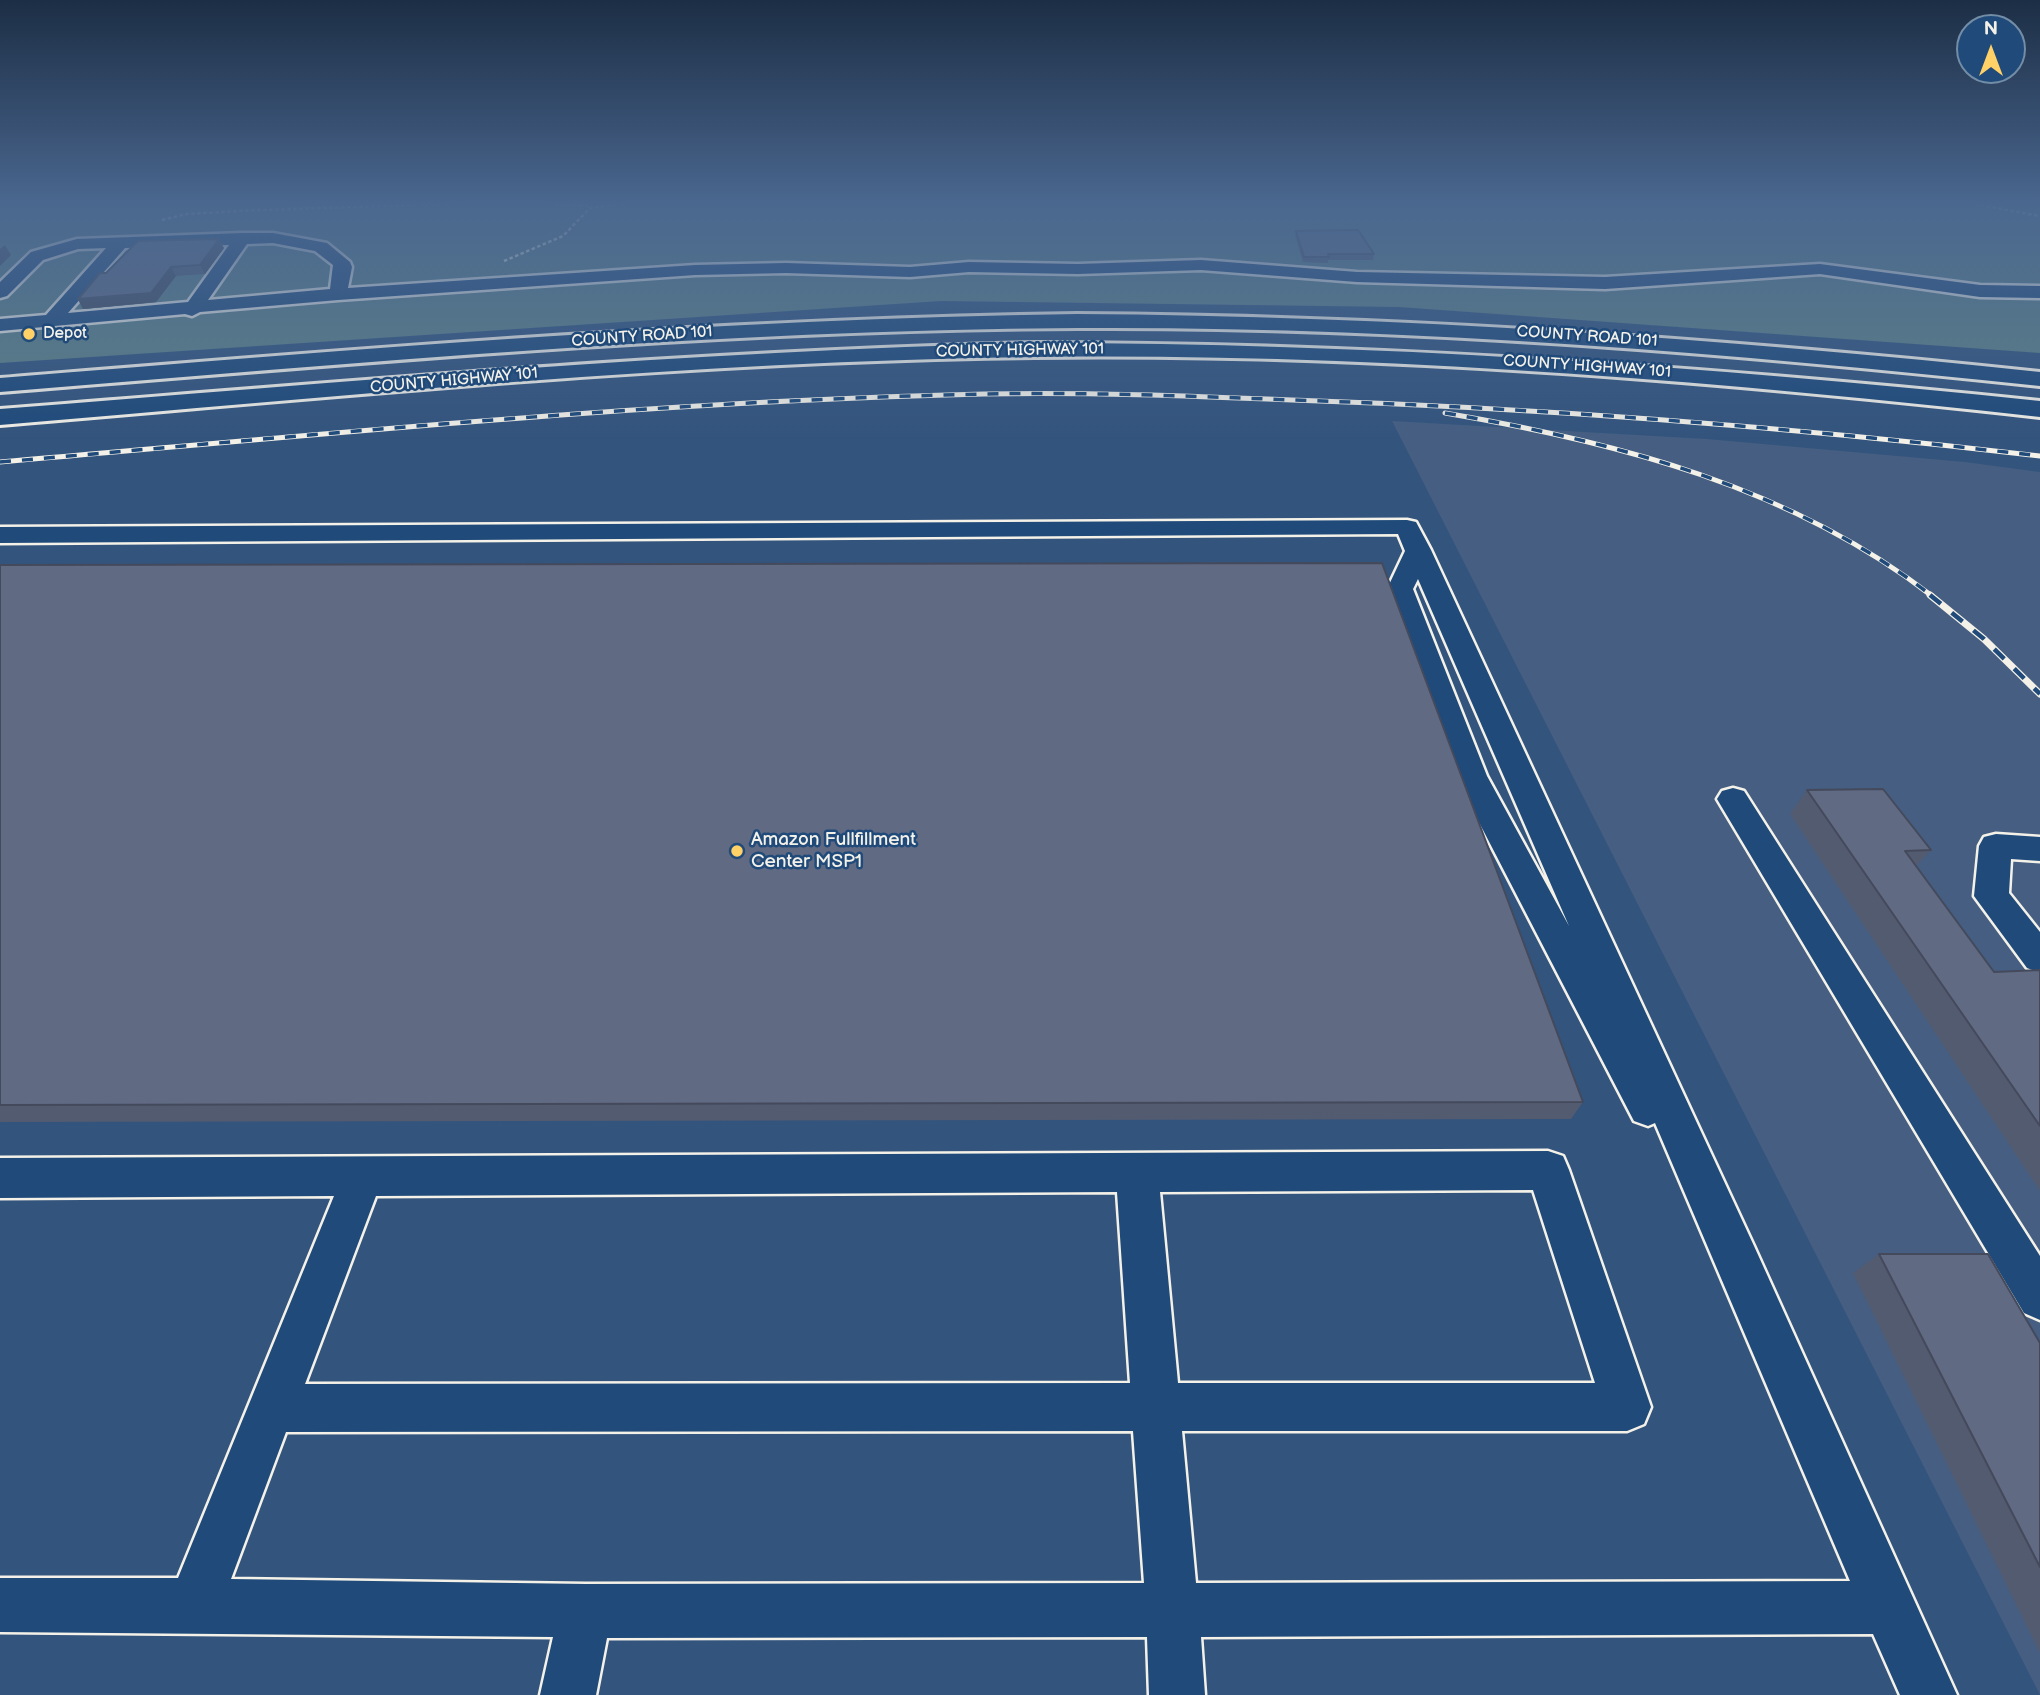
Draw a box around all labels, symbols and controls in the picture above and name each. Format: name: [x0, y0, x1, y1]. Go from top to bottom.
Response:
north arrow: [1956, 14, 2026, 84]
text: N: [1984, 18, 1998, 41]
street label: COUNTY ROAD 101: [571, 322, 713, 352]
street label: COUNTY ROAD 101: [1516, 322, 1658, 352]
place label: Depot: [43, 324, 87, 344]
marker: Depot: [21, 326, 37, 342]
street label: COUNTY HIGHWAY 101: [936, 340, 1104, 362]
street label: COUNTY HIGHWAY 101: [1502, 352, 1672, 382]
street label: COUNTY HIGHWAY 101: [369, 364, 539, 398]
place label: Amazon Fullfillment Center MSP1: [751, 829, 916, 873]
marker: Amazon Fullfillment Center MSP1: [729, 843, 745, 859]

